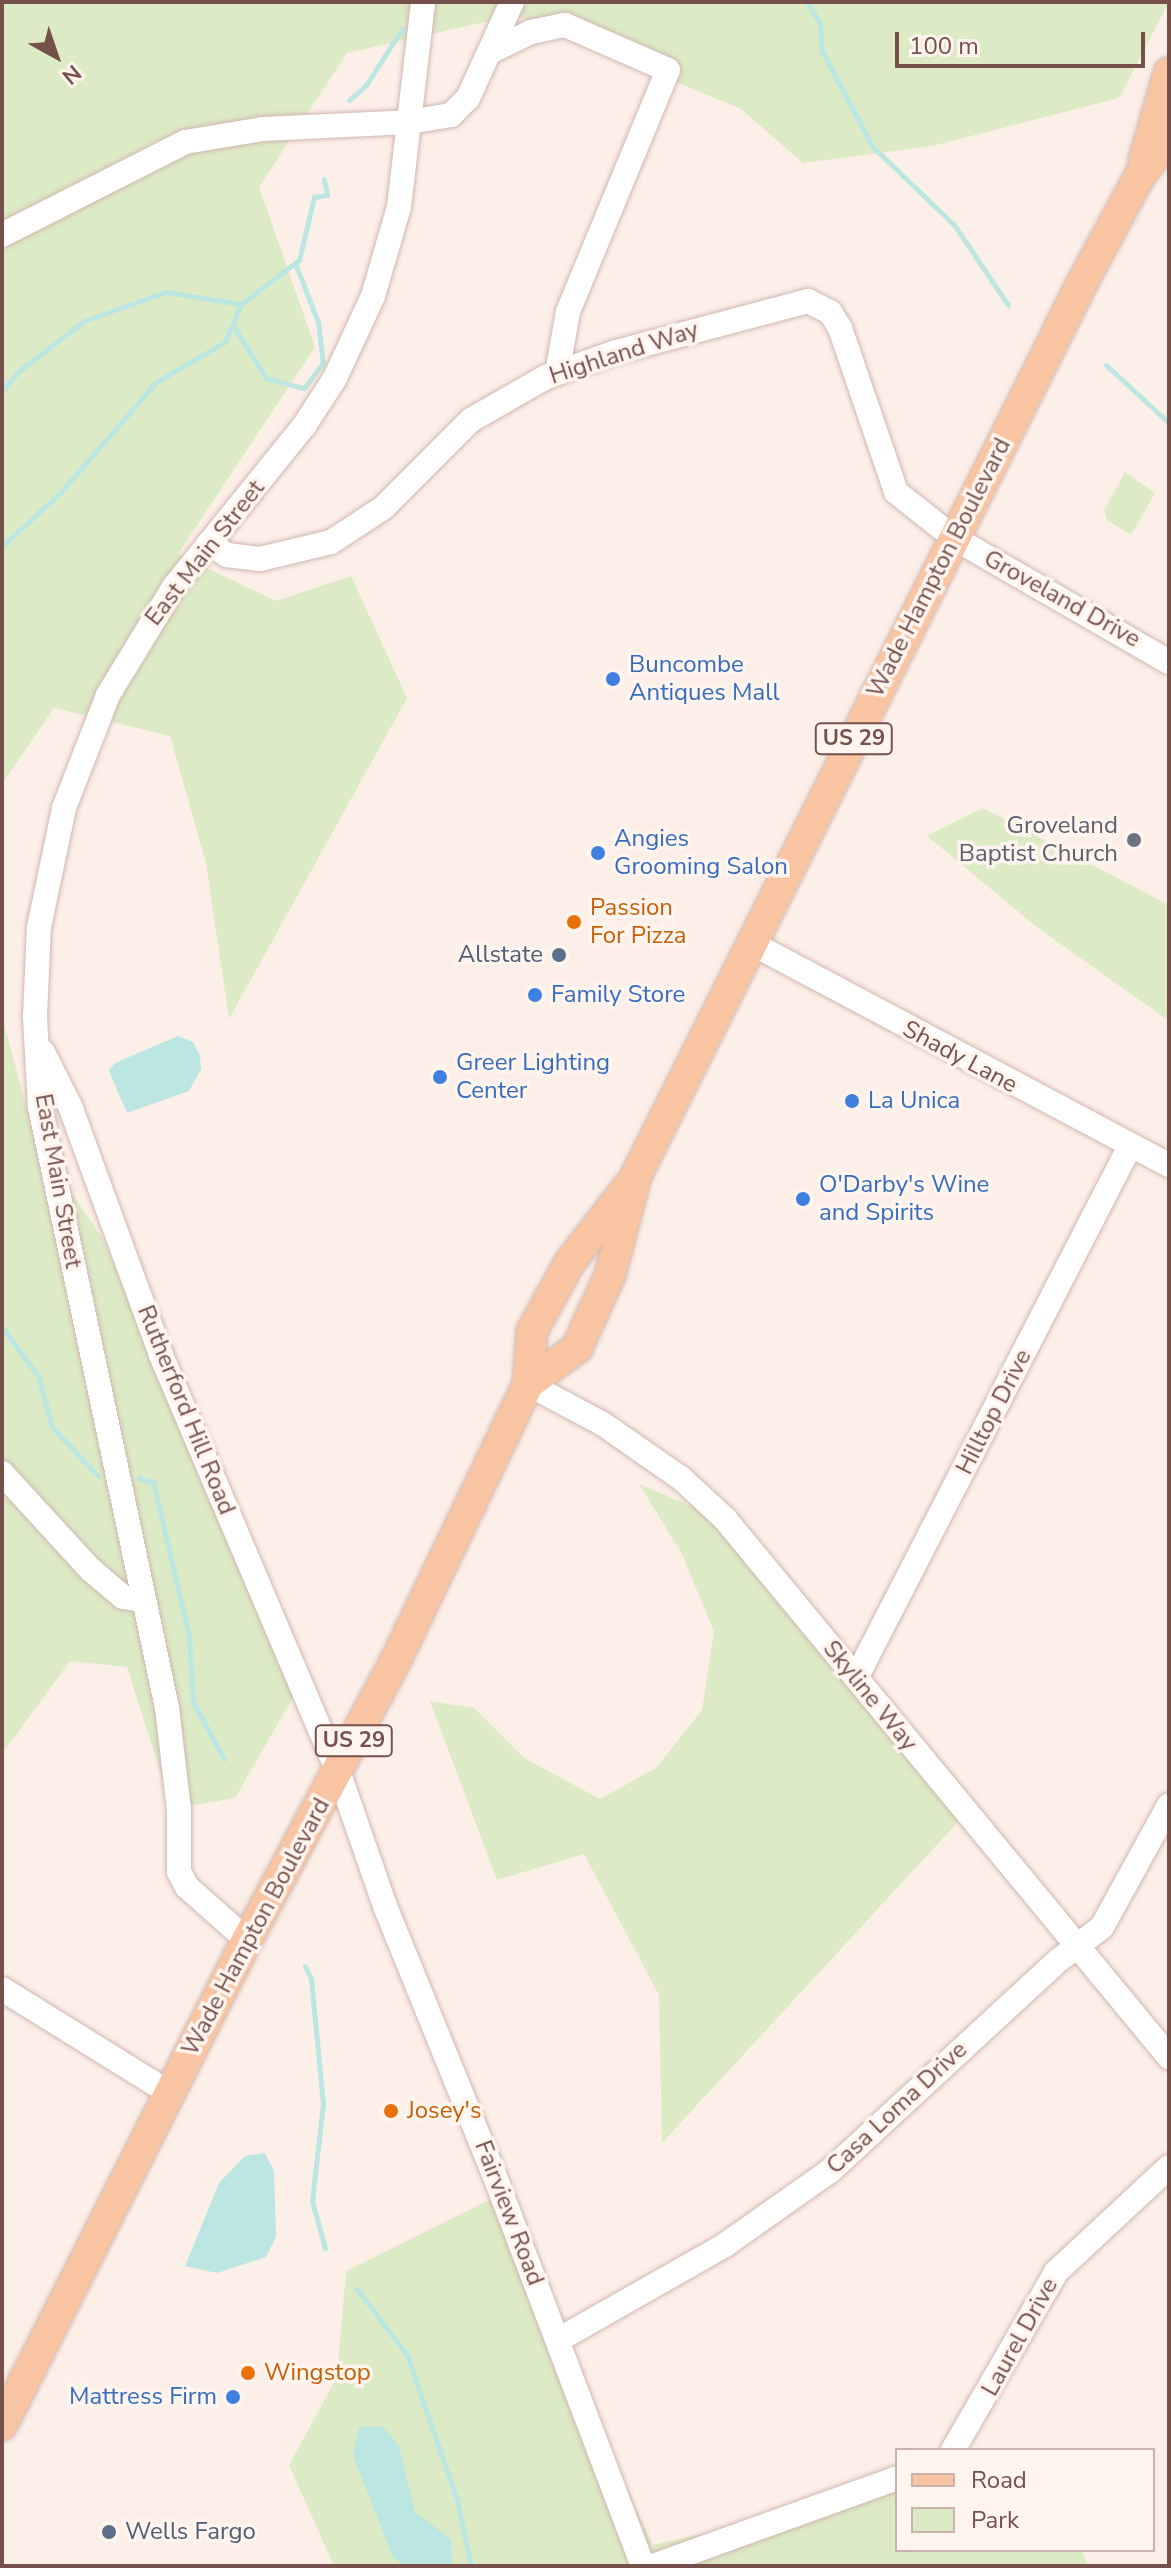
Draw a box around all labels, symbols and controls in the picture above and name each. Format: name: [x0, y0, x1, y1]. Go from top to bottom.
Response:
north arrow: [16, 16, 96, 96]
scale bar: [899, 16, 1149, 66]
text: 100 m: [909, 30, 979, 62]
text: N: [55, 58, 87, 91]
street label: Highland Way: [546, 315, 702, 391]
street label: Wade Hampton Boulevard: [861, 433, 1017, 703]
street label: East Main Street: [139, 475, 271, 631]
street label: Groveland Drive: [979, 544, 1145, 654]
place label: Buncombe Antiques Mall: [629, 651, 779, 707]
marker: Buncombe Antiques Mall: [604, 670, 622, 688]
road number: US 29: [814, 721, 894, 757]
place label: Groveland Baptist Church: [959, 812, 1118, 868]
place label: Angies Grooming Salon: [614, 825, 788, 881]
marker: Groveland Baptist Church: [1125, 831, 1143, 849]
marker: Angies Grooming Salon: [589, 844, 607, 862]
place label: Passion For Pizza: [590, 894, 686, 950]
marker: Passion For Pizza: [565, 913, 583, 931]
place label: Allstate: [458, 941, 543, 969]
marker: Allstate: [550, 946, 568, 964]
place label: Family Store: [551, 981, 685, 1009]
marker: Family Store: [526, 986, 544, 1004]
street label: Shady Lane: [898, 1015, 1022, 1099]
place label: Greer Lighting Center: [456, 1049, 610, 1105]
marker: Greer Lighting Center: [431, 1068, 449, 1086]
place label: La Unica: [868, 1087, 960, 1115]
street label: East Main Street: [28, 1092, 88, 1270]
marker: La Unica: [843, 1092, 861, 1110]
place label: O'Darby's Wine and Spirits: [819, 1171, 989, 1227]
marker: O'Darby's Wine and Spirits: [794, 1190, 812, 1208]
street label: Rutherford Hill Road: [131, 1301, 241, 1519]
street label: Hilltop Drive: [950, 1345, 1038, 1479]
street label: Skyline Way: [817, 1635, 923, 1757]
road number: US 29: [314, 1723, 394, 1759]
street label: Wade Hampton Boulevard: [176, 1793, 336, 2061]
street label: Casa Loma Drive: [821, 2036, 973, 2180]
place label: Josey's: [407, 2097, 481, 2125]
marker: Josey's: [382, 2102, 400, 2120]
street label: Fairview Road: [468, 2136, 550, 2290]
street label: Laurel Drive: [976, 2273, 1064, 2401]
place label: Wingstop: [264, 2359, 371, 2387]
marker: Wingstop: [239, 2364, 257, 2382]
place label: Mattress Firm: [69, 2383, 217, 2411]
marker: Mattress Firm: [224, 2388, 242, 2406]
legend: [895, 2448, 1155, 2552]
text: Road: [971, 2464, 1027, 2496]
text: Park: [971, 2504, 1019, 2536]
place label: Wells Fargo: [125, 2518, 256, 2546]
marker: Wells Fargo: [100, 2523, 118, 2541]

